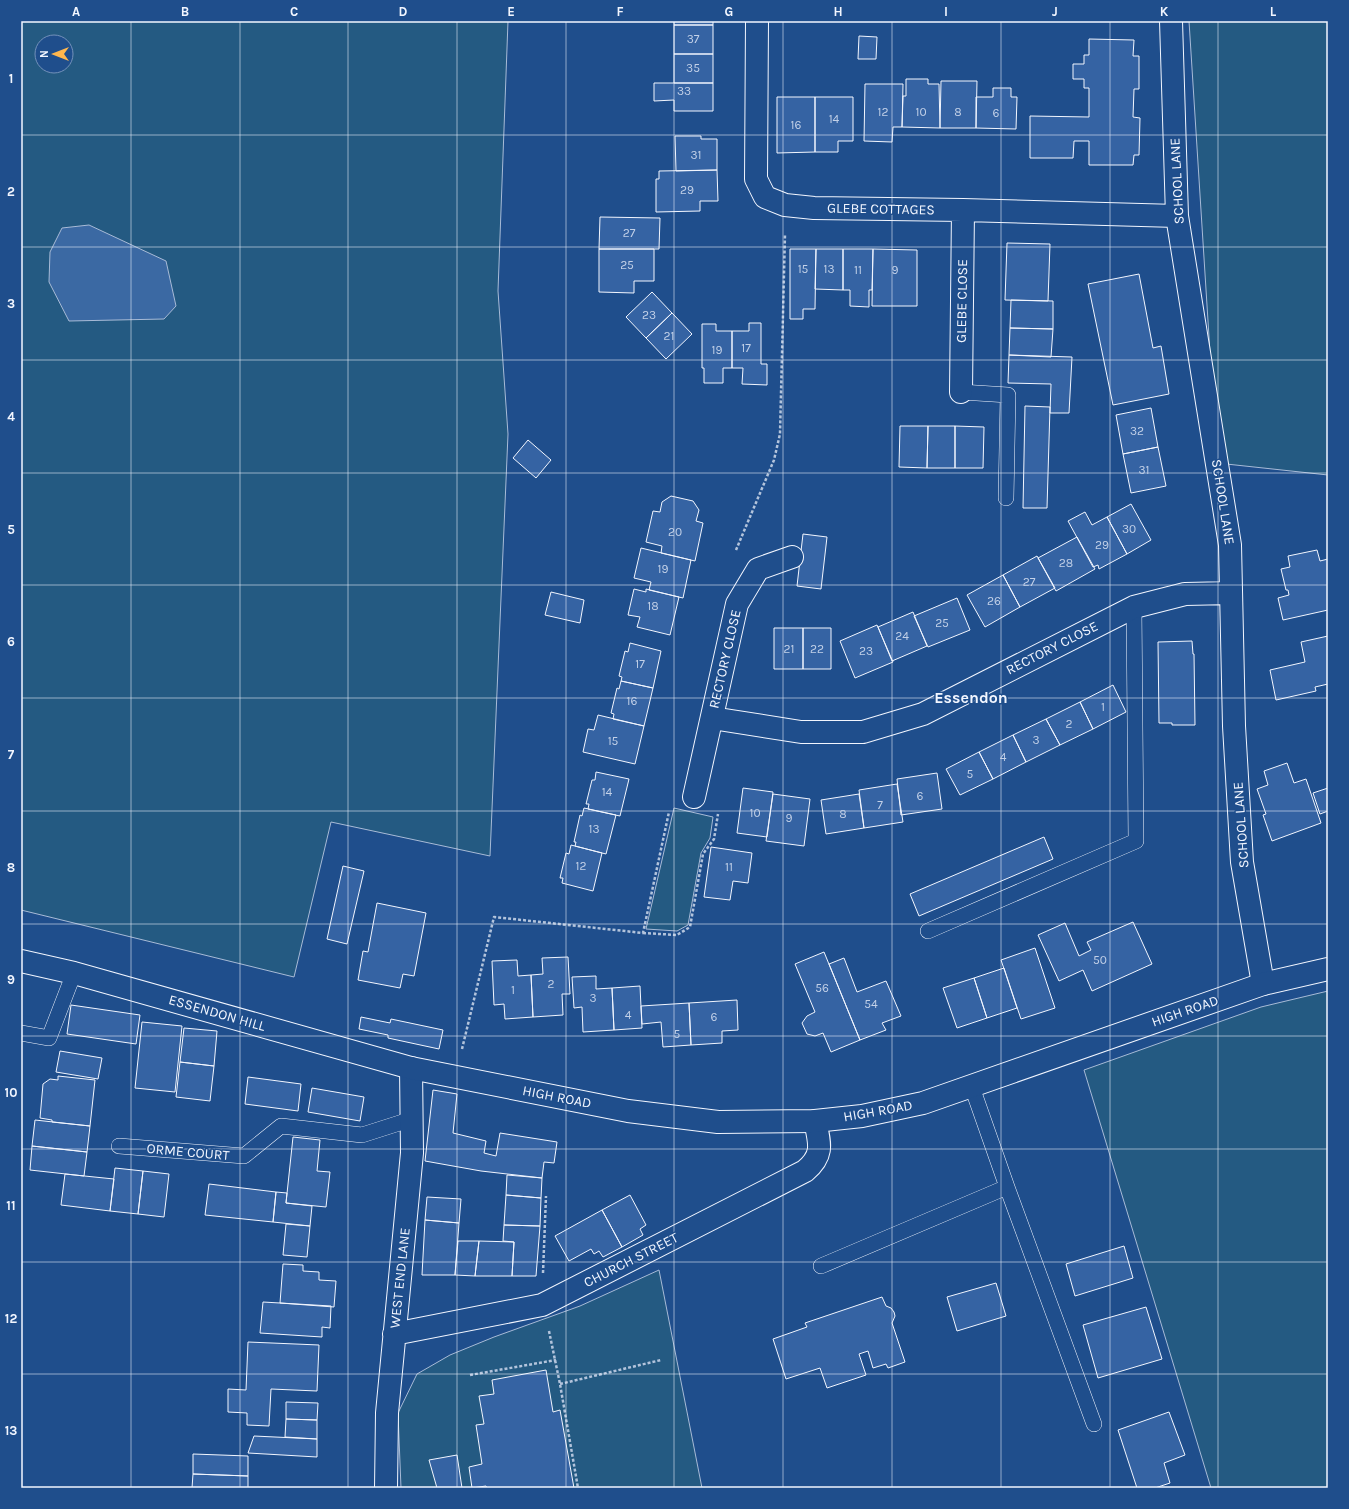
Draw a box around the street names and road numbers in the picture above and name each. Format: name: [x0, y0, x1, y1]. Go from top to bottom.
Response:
street label: SCHOOL LANE: [1166, 137, 1188, 225]
street label: GLEBE COTTAGES: [827, 200, 935, 218]
street label: GLEBE CLOSE: [953, 259, 971, 343]
street label: SCHOOL LANE: [1208, 458, 1238, 546]
street label: RECTORY CLOSE: [705, 608, 745, 710]
street label: RECTORY CLOSE: [1003, 617, 1101, 679]
street label: SCHOOL LANE: [1230, 781, 1252, 869]
street label: ESSENDON HILL: [167, 991, 268, 1035]
street label: HIGH ROAD: [1149, 992, 1221, 1030]
street label: HIGH ROAD: [521, 1082, 593, 1112]
street label: HIGH ROAD: [842, 1097, 914, 1125]
street label: ORME COURT: [146, 1140, 230, 1164]
street label: WEST END LANE: [386, 1227, 414, 1329]
street label: CHURCH STREET: [581, 1229, 681, 1291]

